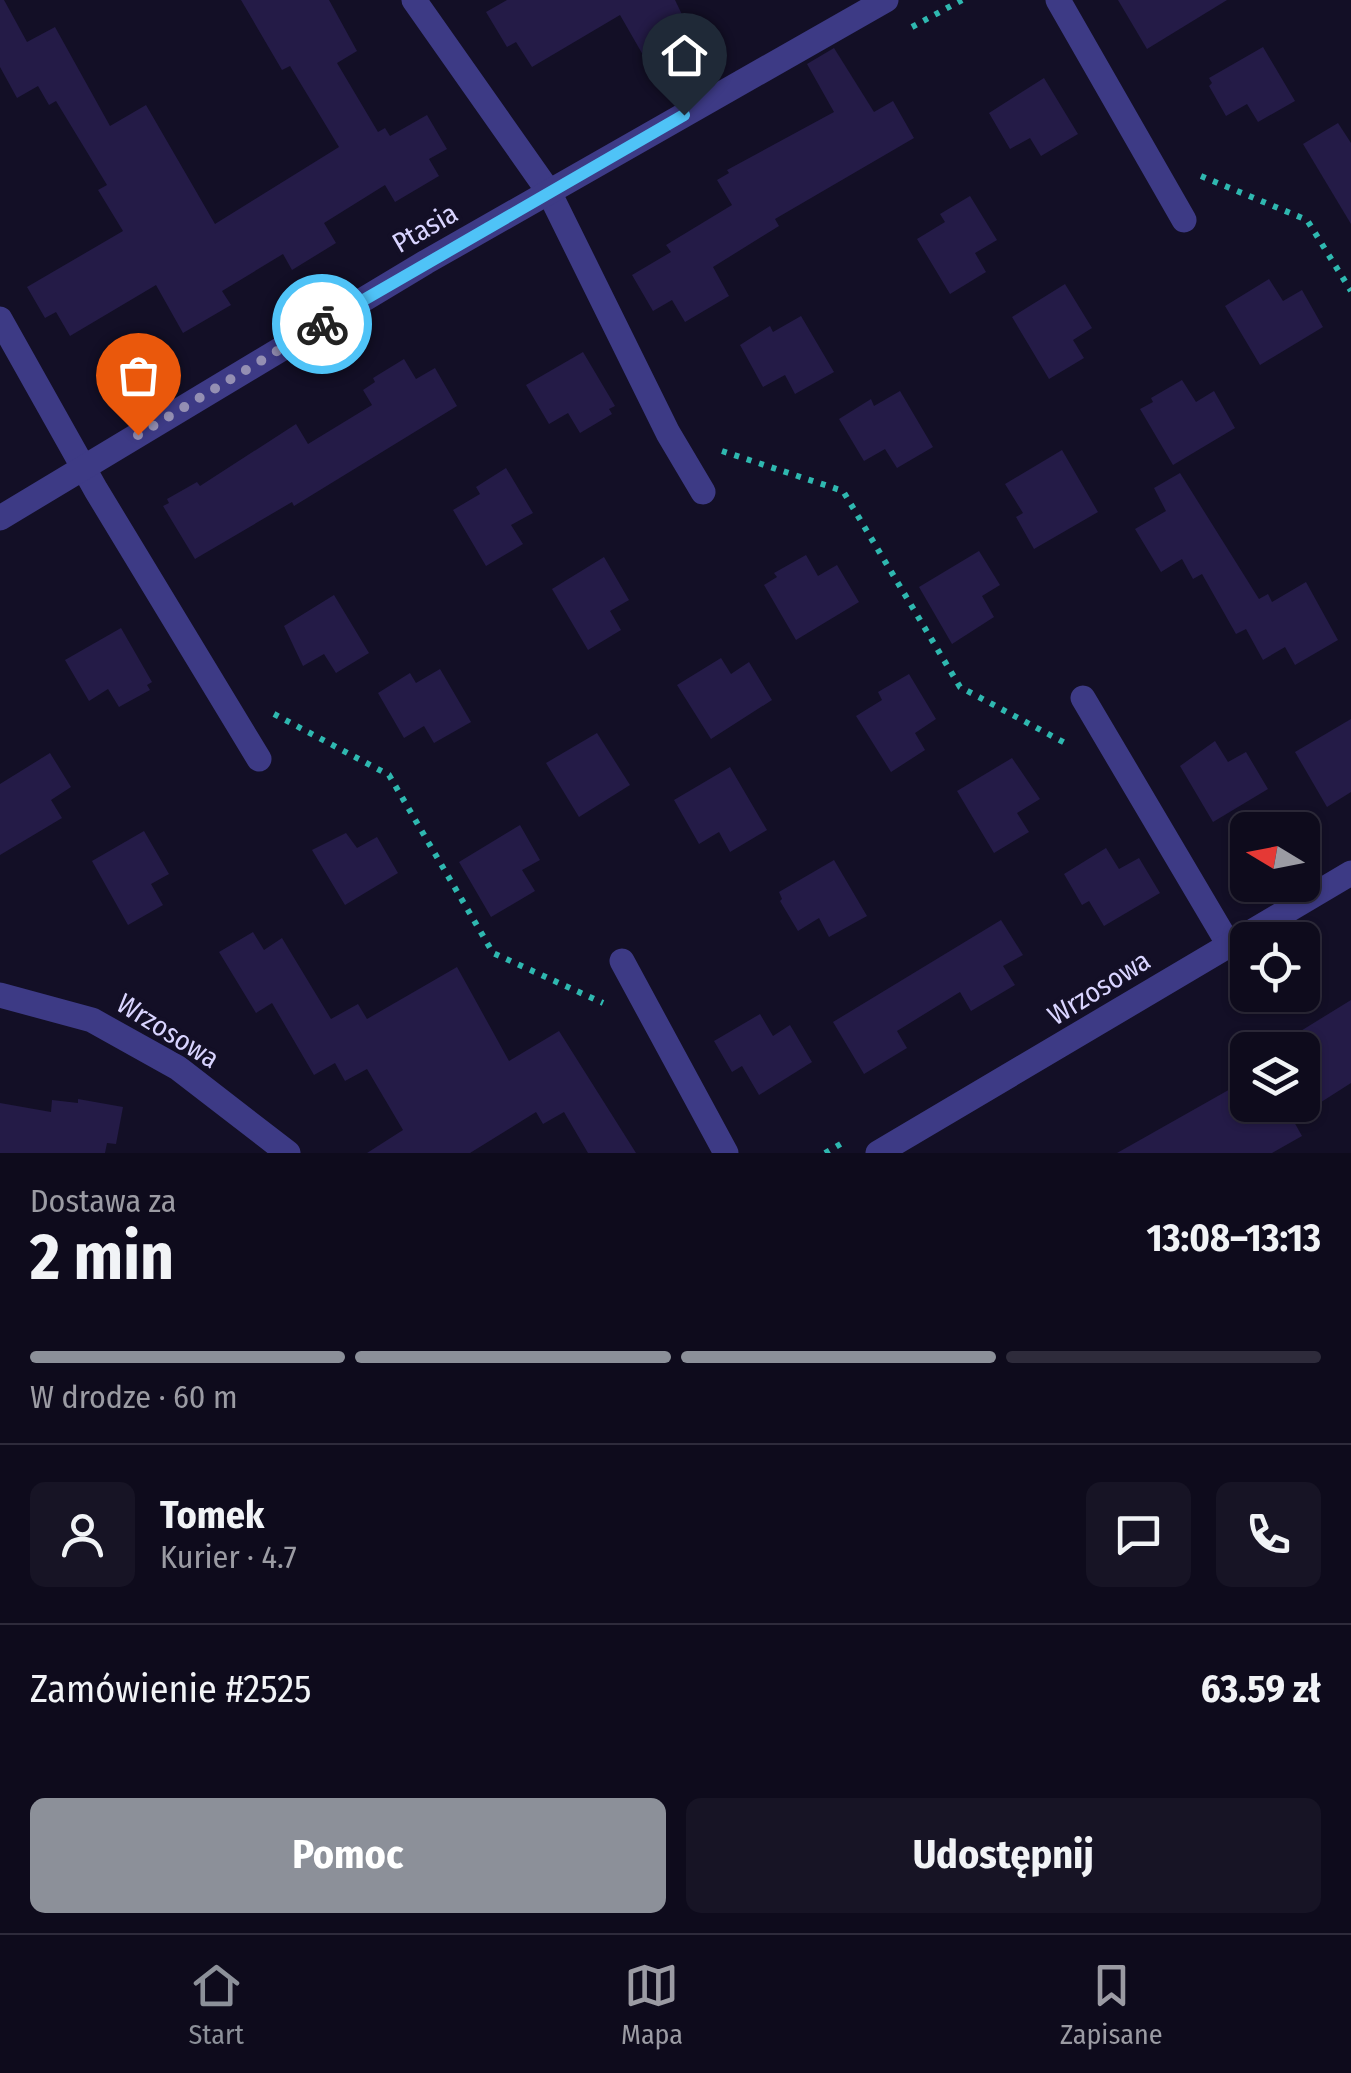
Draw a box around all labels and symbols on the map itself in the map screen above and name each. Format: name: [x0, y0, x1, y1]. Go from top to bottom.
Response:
pin: [642, 13, 727, 116]
street label: Ptasia: [387, 196, 463, 260]
courier: [272, 274, 372, 374]
pin: [96, 333, 181, 436]
north arrow: [1230, 812, 1320, 902]
street label: Wrzosowa: [1042, 944, 1156, 1032]
street label: Wrzosowa: [111, 987, 225, 1075]

